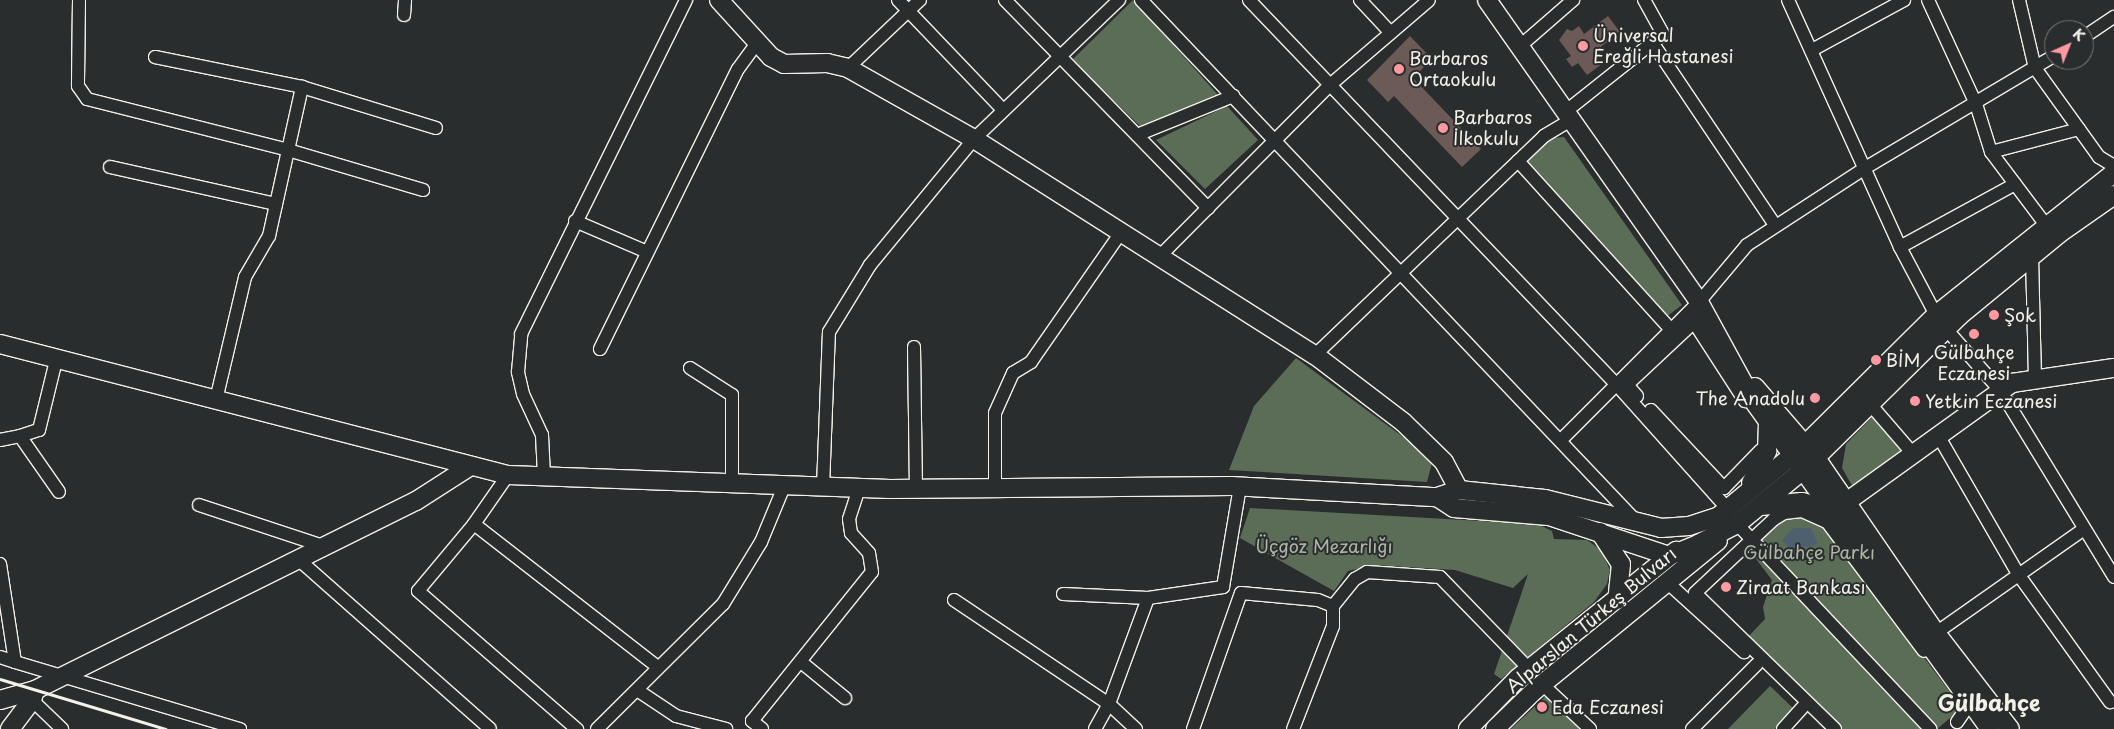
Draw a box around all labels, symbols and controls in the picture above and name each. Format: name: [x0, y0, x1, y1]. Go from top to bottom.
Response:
north arrow: [2044, 20, 2094, 70]
text: K: [2068, 23, 2090, 46]
place label: Üniversal Ereğli Hastanesi: [1593, 25, 1735, 68]
marker: Üniversal Ereğli Hastanesi: [1577, 40, 1589, 52]
place label: Barbaros Ortaokulu: [1409, 48, 1496, 90]
marker: Barbaros Ortaokulu: [1393, 63, 1405, 75]
place label: Barbaros İlkokulu: [1453, 107, 1532, 150]
marker: Barbaros İlkokulu: [1437, 122, 1449, 134]
place label: Şok: [2004, 304, 2036, 326]
marker: Şok: [1988, 309, 2000, 321]
marker: Gülbahçe Eczanesi: [1968, 328, 1980, 340]
place label: Gülbahçe Eczanesi: [1934, 342, 2014, 384]
place label: BİM: [1886, 349, 1920, 371]
marker: BİM: [1870, 354, 1882, 366]
place label: The Anadolu: [1695, 387, 1805, 409]
place label: Yetkin Eczanesi: [1925, 390, 2057, 412]
marker: The Anadolu: [1809, 392, 1821, 404]
marker: Yetkin Eczanesi: [1909, 395, 1921, 407]
park label: Üçgöz Mezarlığı: [1255, 535, 1393, 557]
park label: Gülbahçe Parkı: [1743, 541, 1875, 563]
street label: Alparslan Türkeş Bulvarı: [1501, 542, 1681, 698]
place label: Ziraat Bankası: [1736, 576, 1866, 598]
marker: Ziraat Bankası: [1720, 581, 1732, 593]
district label: Gülbahçe: [1938, 689, 2040, 715]
place label: Eda Eczanesi: [1552, 696, 1663, 718]
marker: Eda Eczanesi: [1536, 701, 1548, 713]

